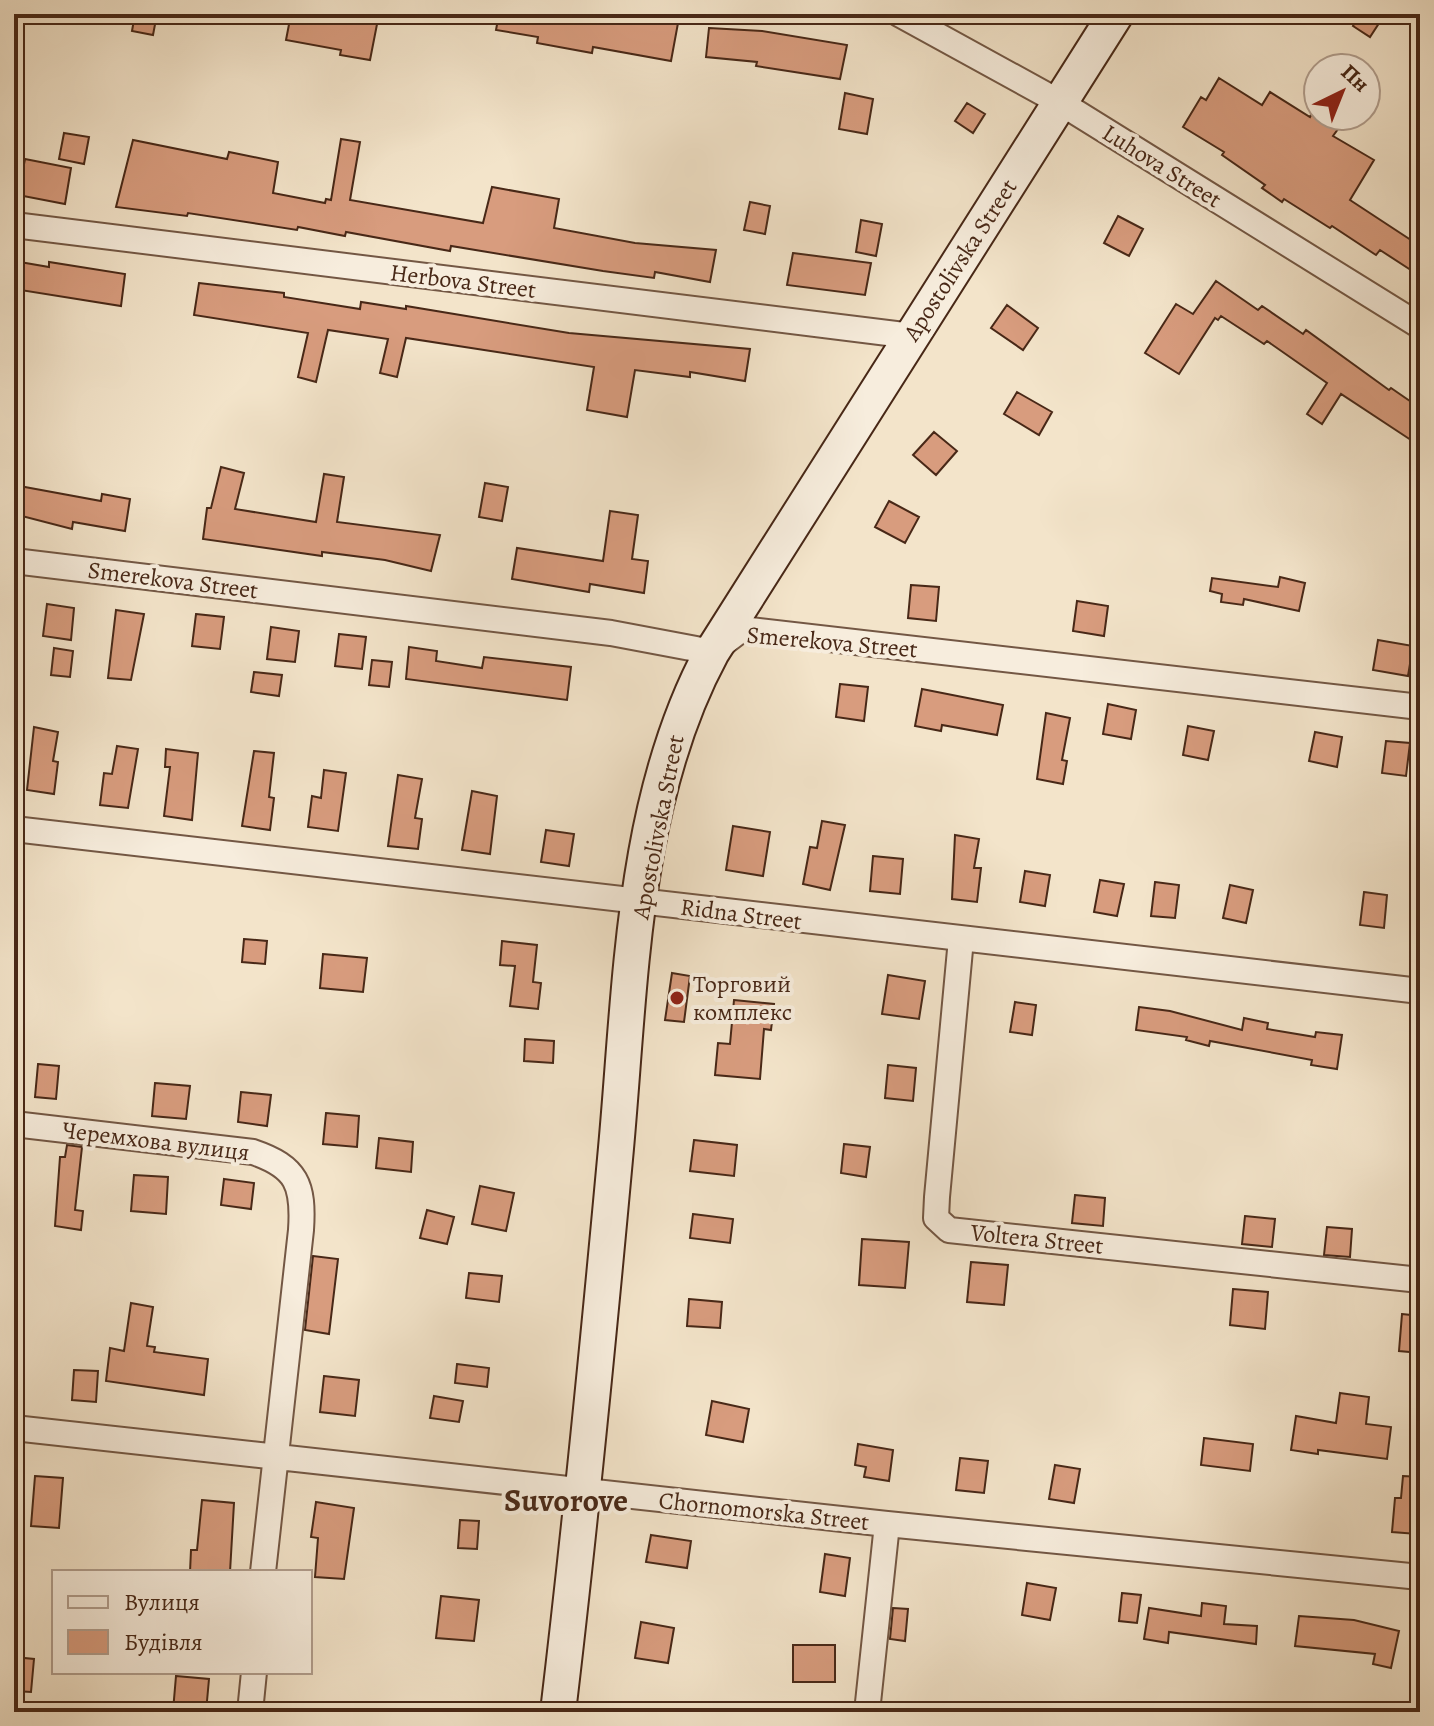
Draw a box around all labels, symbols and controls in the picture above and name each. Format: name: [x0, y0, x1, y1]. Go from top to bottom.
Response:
north arrow: [1302, 52, 1382, 132]
text: Пн: [1334, 57, 1376, 99]
street label: Luhova Street: [1096, 117, 1228, 215]
street label: Apostolivska Street: [895, 173, 1024, 348]
street label: Herbova Street: [388, 256, 538, 306]
street label: Smerekova Street: [86, 554, 260, 606]
street label: Smerekova Street: [745, 619, 919, 665]
street label: Apostolivska Street: [624, 732, 692, 923]
street label: Ridna Street: [678, 891, 804, 937]
place label: Торговий комплекс: [693, 968, 792, 1028]
marker: Торговий комплекс: [668, 989, 686, 1007]
street label: Черемхова вулиця: [61, 1114, 251, 1168]
street label: Voltera Street: [968, 1216, 1105, 1262]
district label: Suvorove: [504, 1478, 628, 1522]
street label: Chornomorska Street: [657, 1484, 871, 1538]
legend: [52, 1570, 312, 1674]
text: Вулиця: [124, 1586, 200, 1618]
text: Будівля: [124, 1626, 203, 1658]

